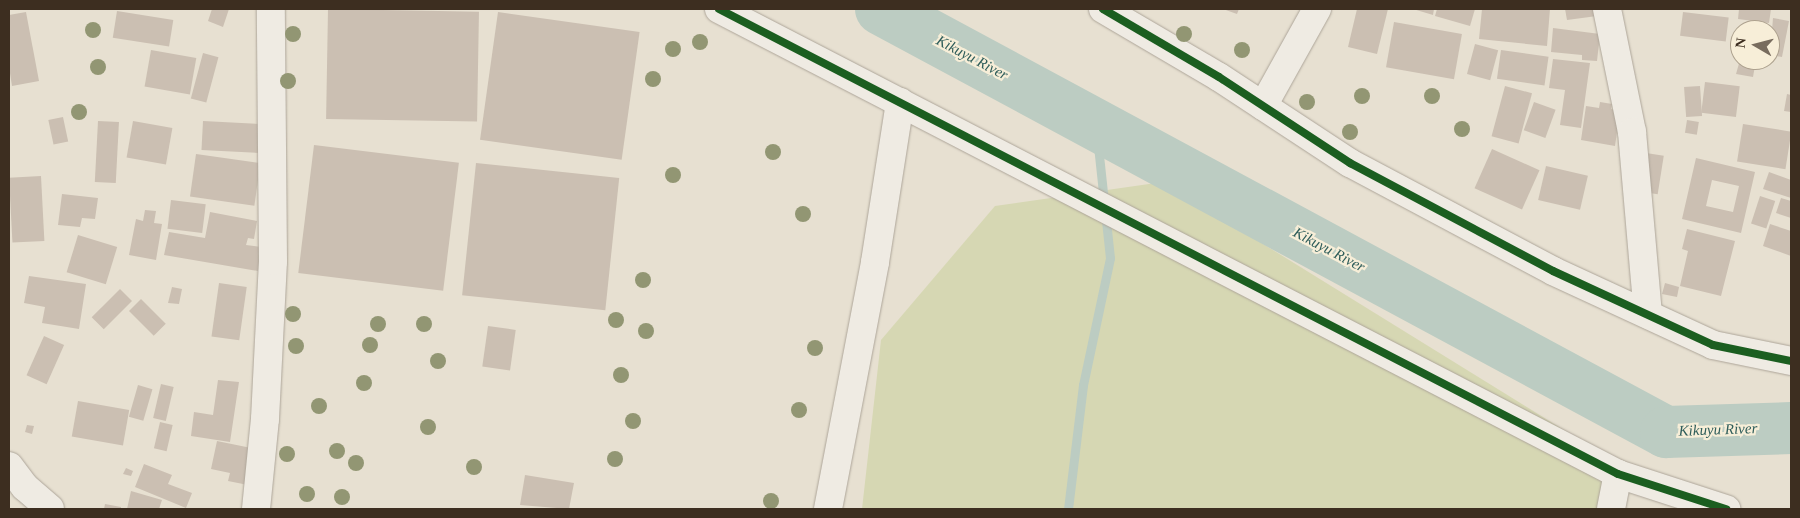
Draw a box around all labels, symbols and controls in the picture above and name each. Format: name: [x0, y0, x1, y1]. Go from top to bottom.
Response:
north arrow: [1730, 20, 1780, 70]
water label: Kikuyu River: [933, 32, 1011, 84]
text: N: [1733, 37, 1749, 49]
water label: Kikuyu River: [1290, 224, 1368, 276]
water label: Kikuyu River: [1678, 420, 1758, 440]

